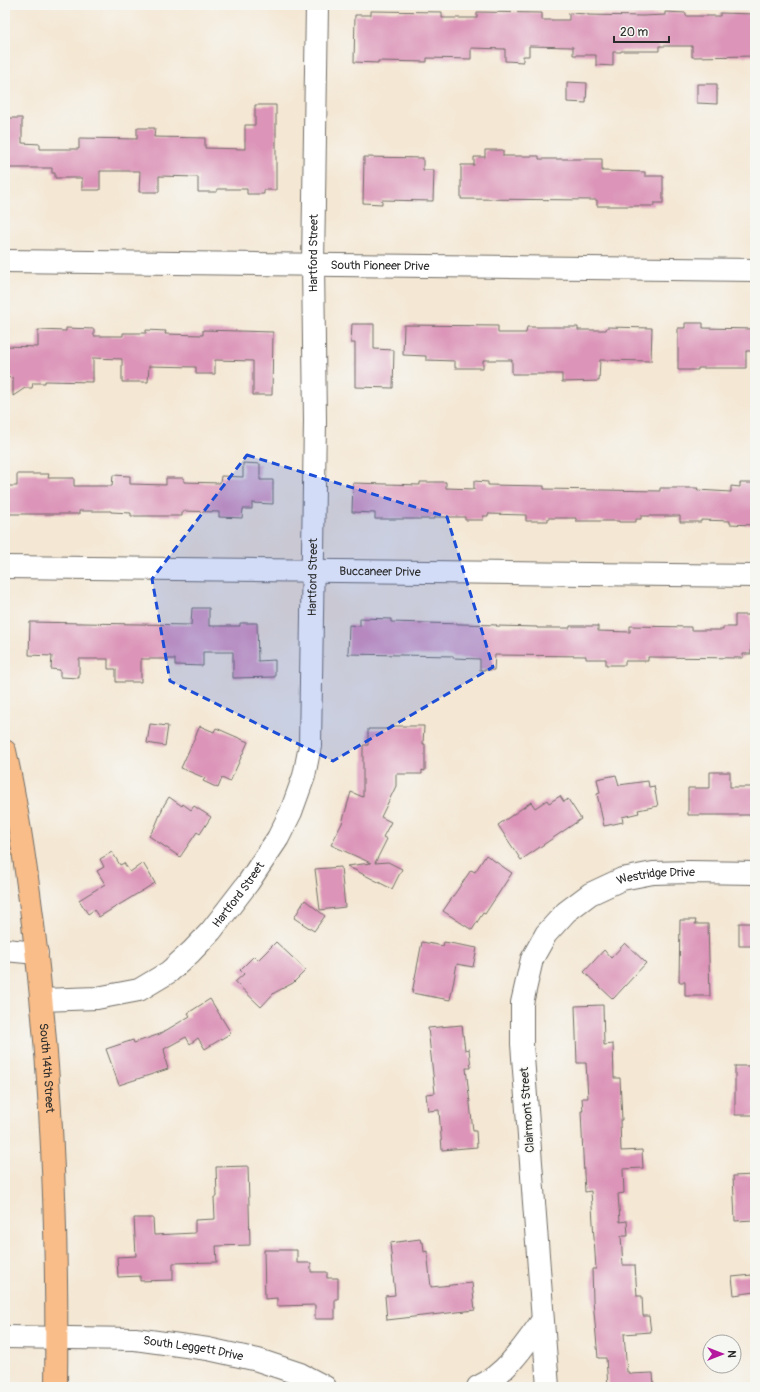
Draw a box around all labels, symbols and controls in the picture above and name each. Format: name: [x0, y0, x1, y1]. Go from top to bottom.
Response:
scale bar: [614, 18, 669, 44]
text: 20 m: [620, 25, 649, 40]
street label: Hartford Street: [306, 214, 322, 292]
street label: South Pioneer Drive: [330, 258, 430, 274]
street label: Hartford Street: [305, 538, 321, 616]
street label: Buccaneer Drive: [339, 564, 421, 580]
street label: Hartford Street: [209, 859, 268, 931]
street label: Westridge Drive: [614, 865, 695, 888]
street label: South 14th Street: [36, 1023, 57, 1113]
street label: Clairmont Street: [517, 1066, 538, 1153]
street label: South Leggett Drive: [142, 1333, 245, 1365]
north arrow: [702, 1334, 742, 1374]
text: N: [725, 1350, 738, 1358]

